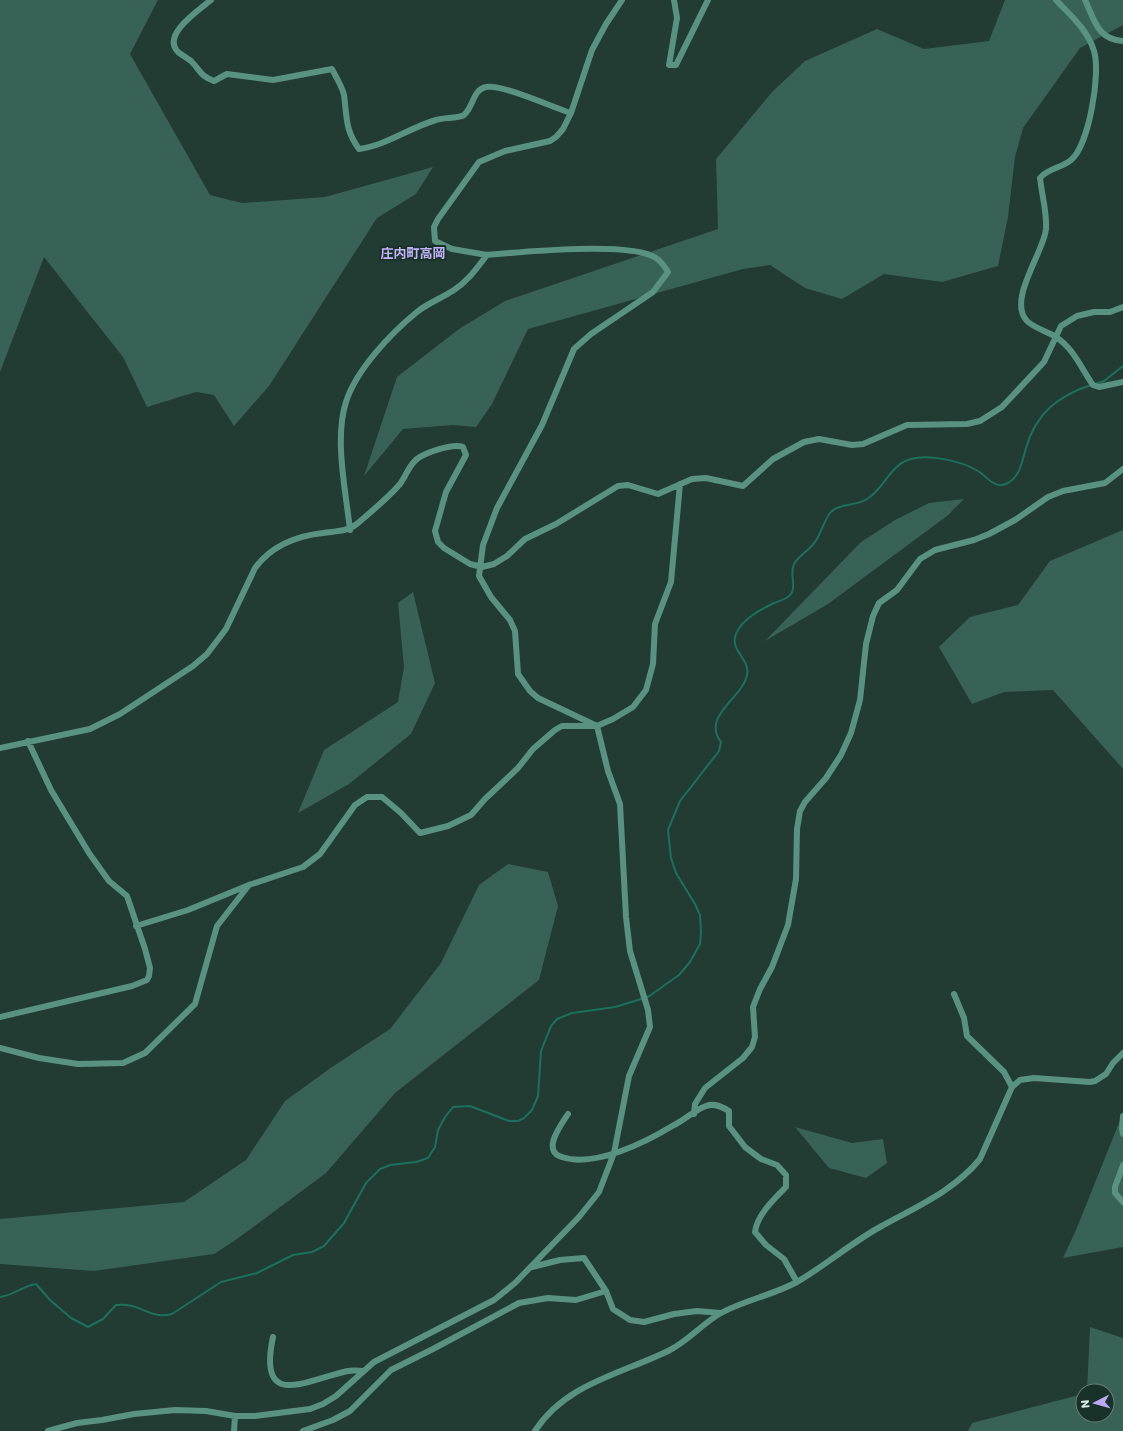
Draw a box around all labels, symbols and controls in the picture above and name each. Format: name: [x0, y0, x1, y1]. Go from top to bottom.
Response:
district label: 庄内町高岡: [380, 244, 446, 263]
north arrow: [1075, 1383, 1115, 1423]
text: N: [1077, 1399, 1093, 1409]

